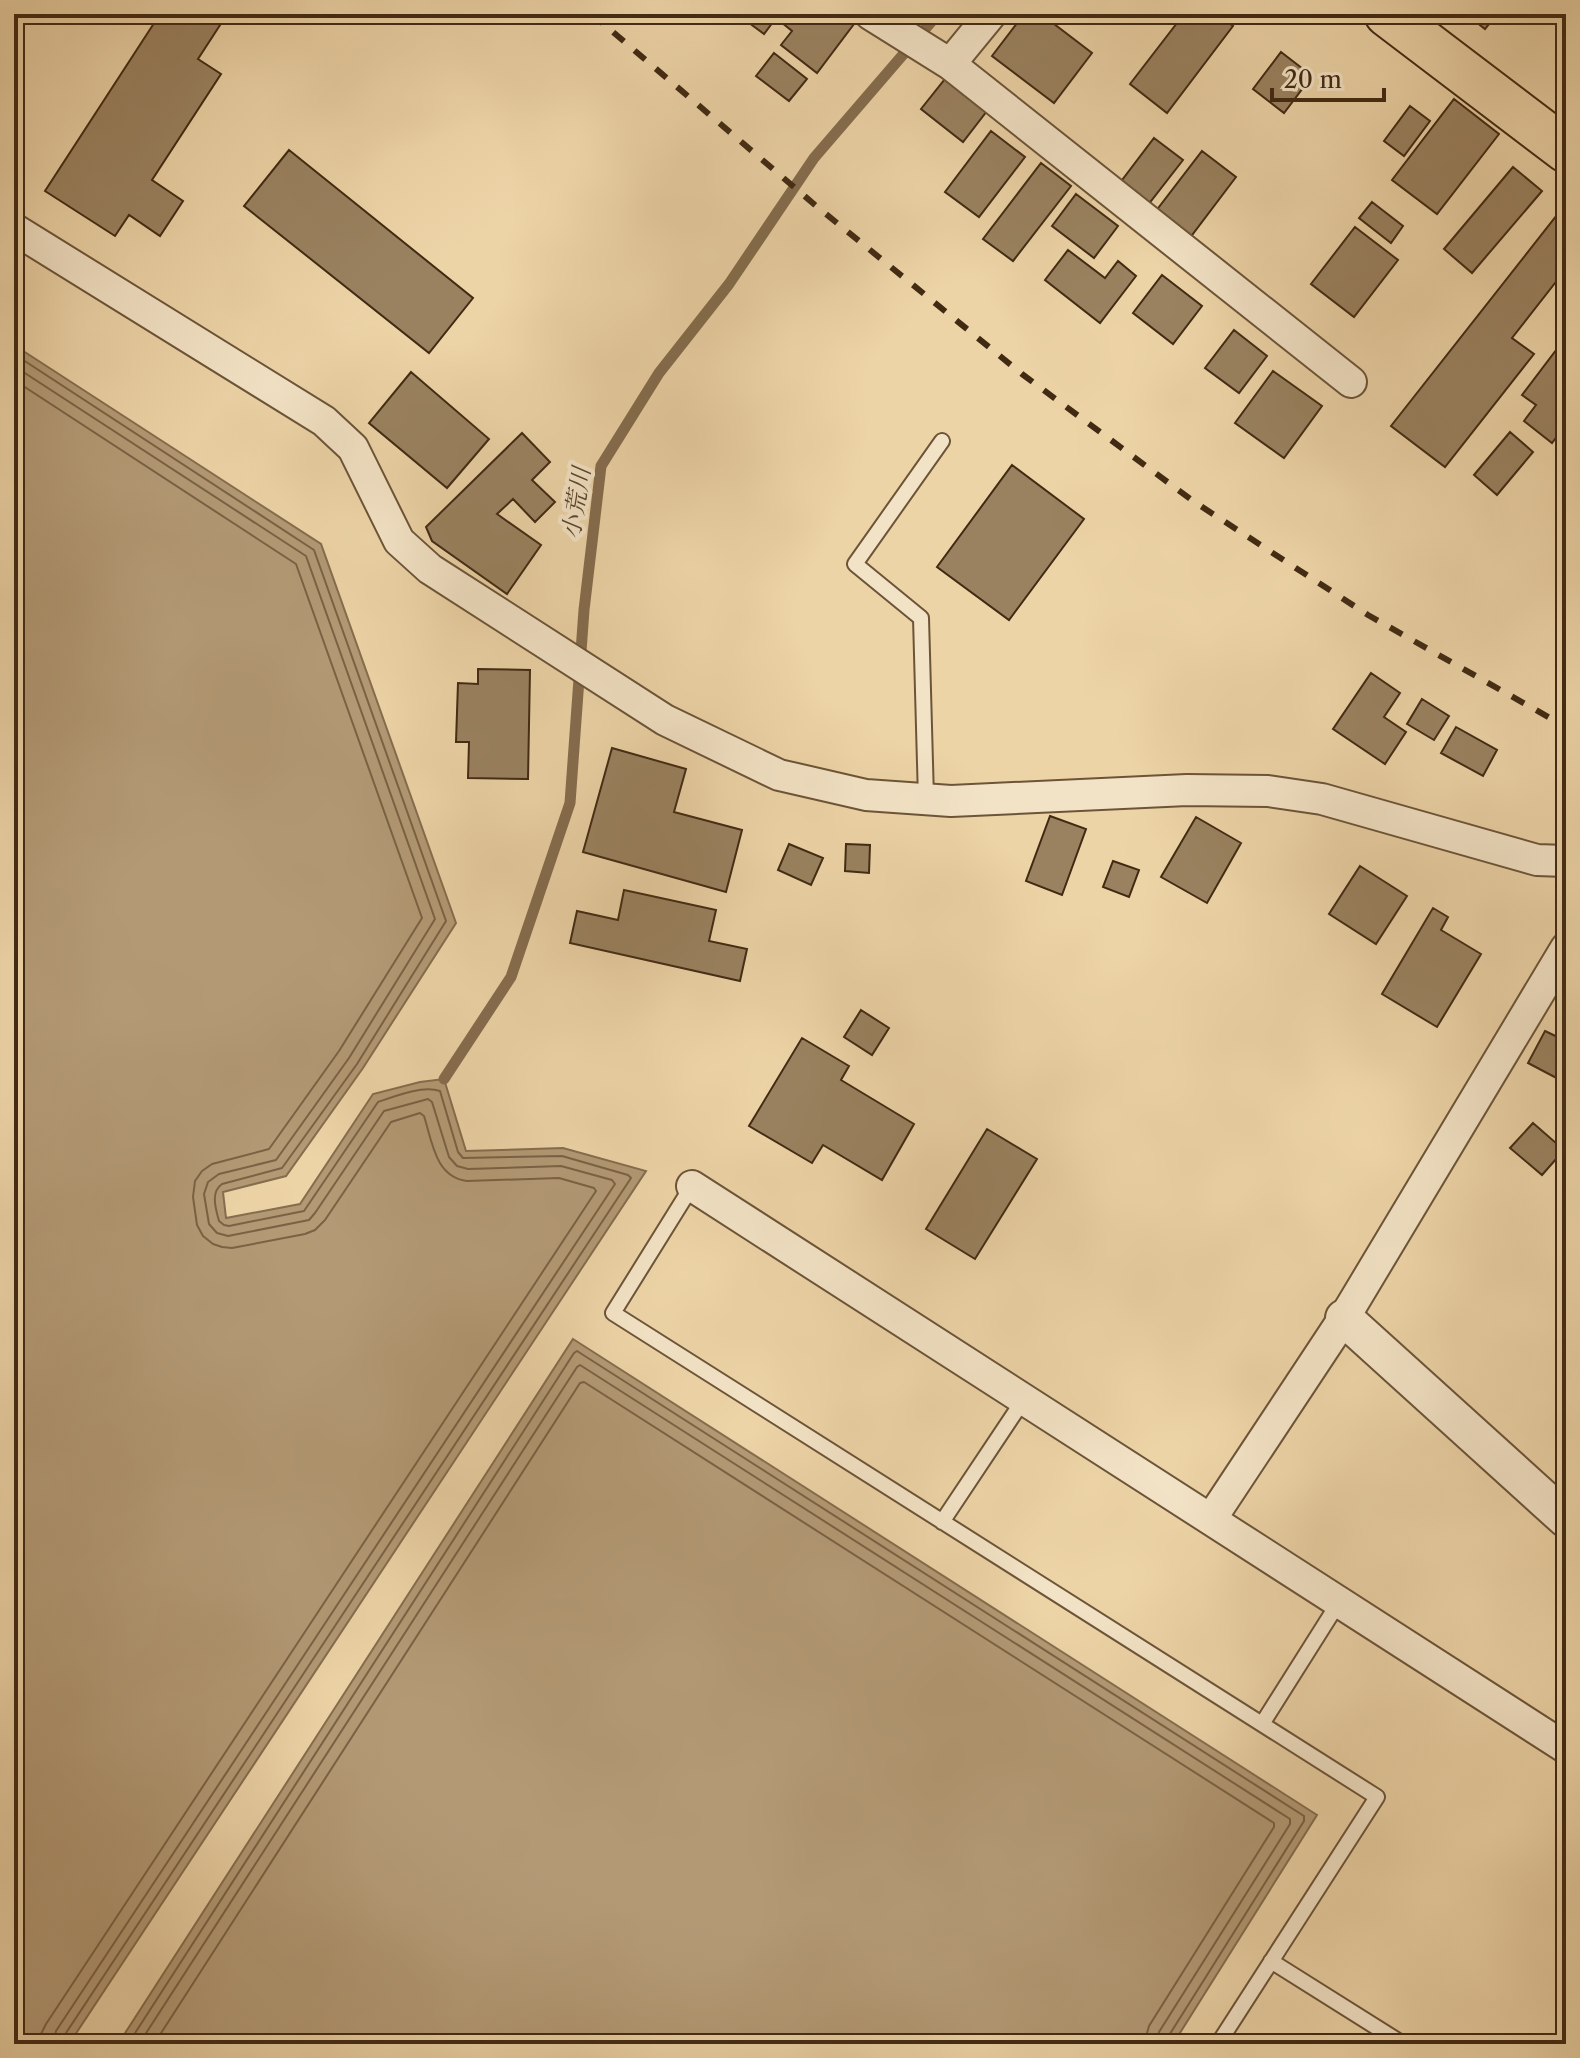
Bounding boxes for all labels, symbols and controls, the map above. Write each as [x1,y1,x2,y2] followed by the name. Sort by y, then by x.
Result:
[1272,52,1384,102] scale bar
[1284,65,1342,94] text: 20 m
[556,462,596,541] water label: 小荒川

